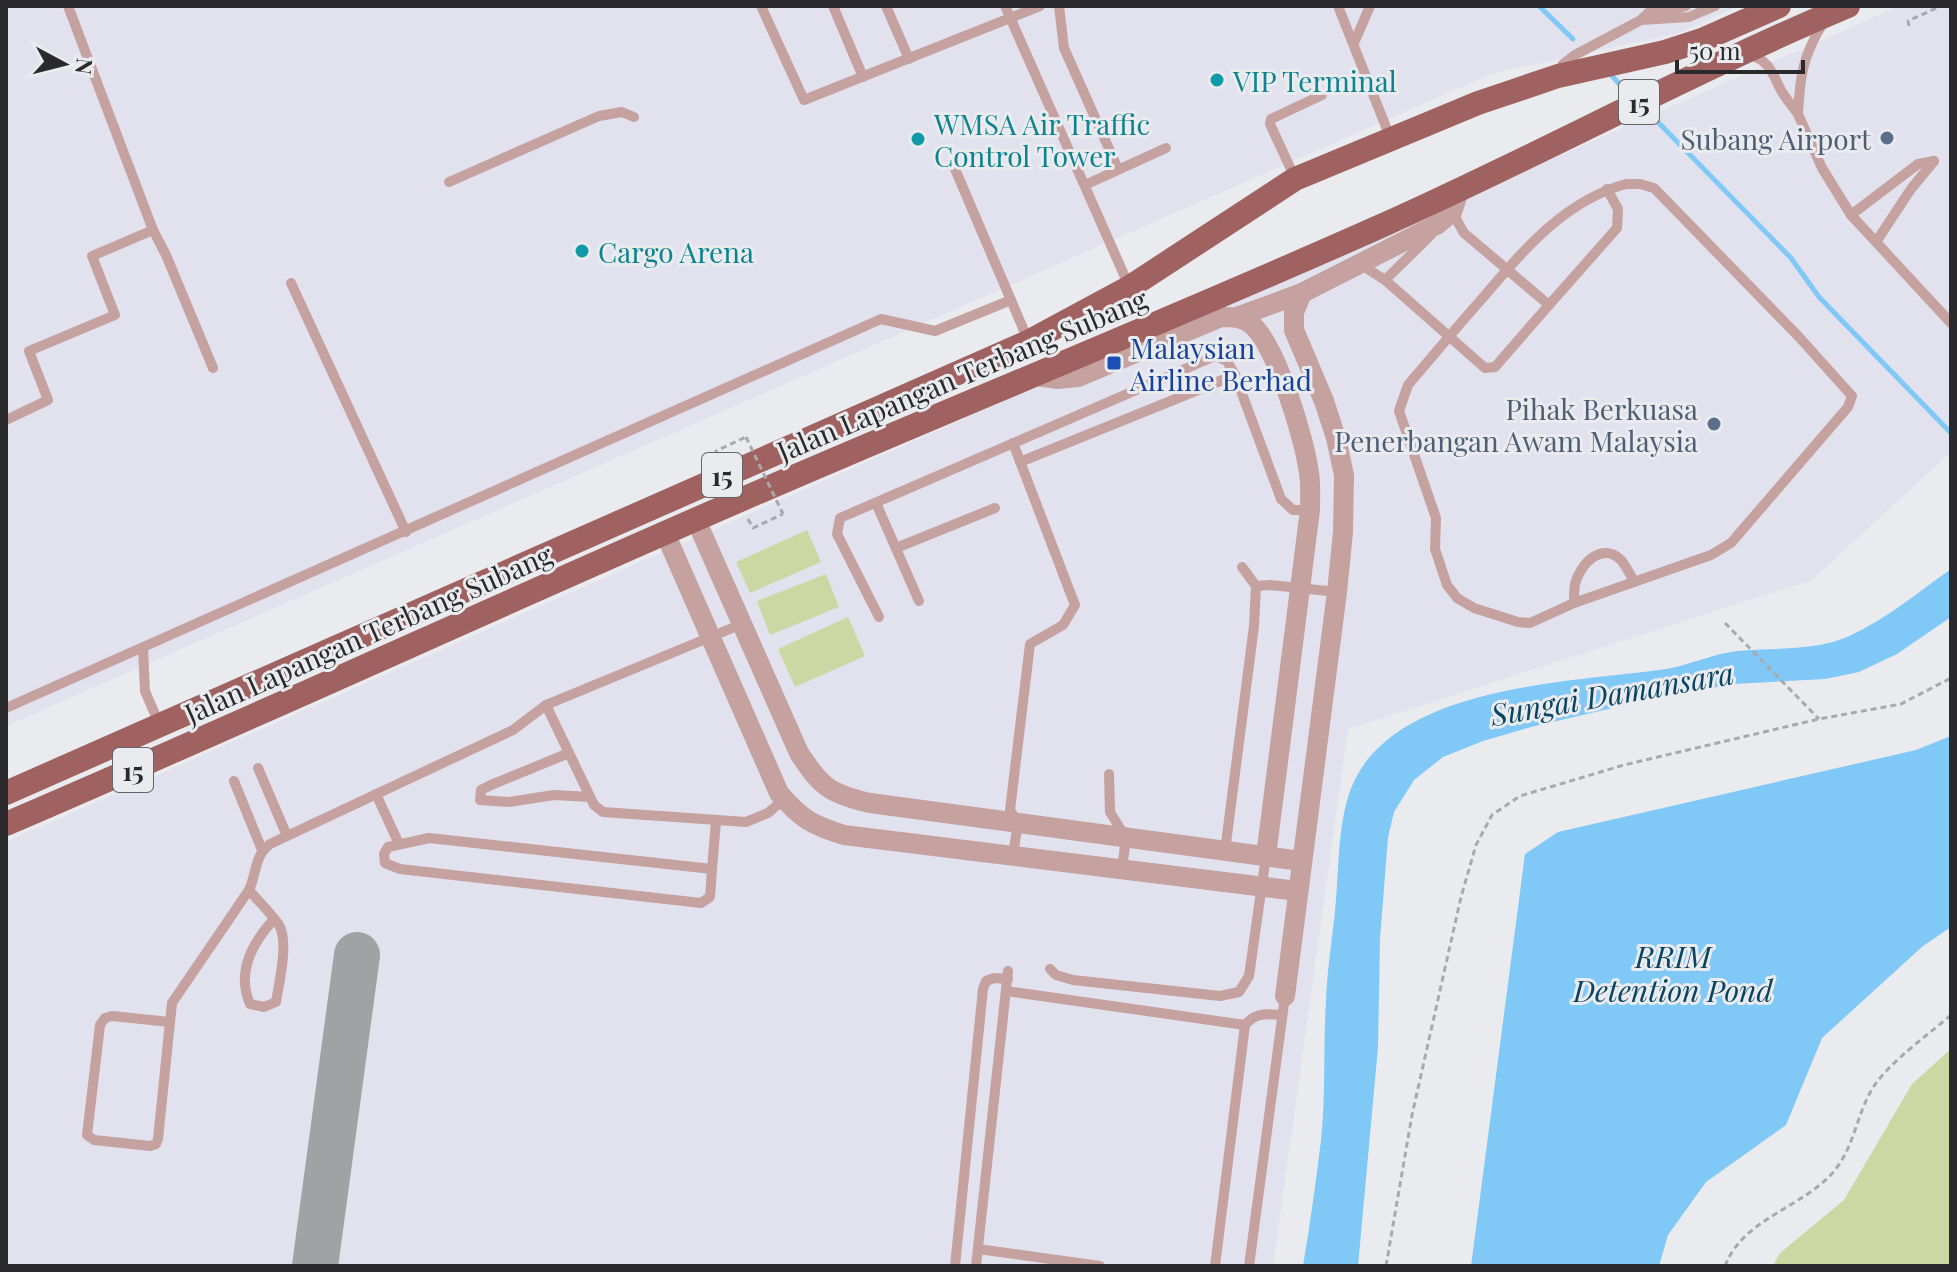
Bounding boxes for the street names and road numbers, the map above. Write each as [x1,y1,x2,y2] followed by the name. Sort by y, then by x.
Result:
[1619,80,1659,124] road number: 15
[770,279,1153,469] street label: Jalan Lapangan Terbang Subang
[702,453,742,497] road number: 15
[177,535,558,731] street label: Jalan Lapangan Terbang Subang
[113,748,153,792] road number: 15

